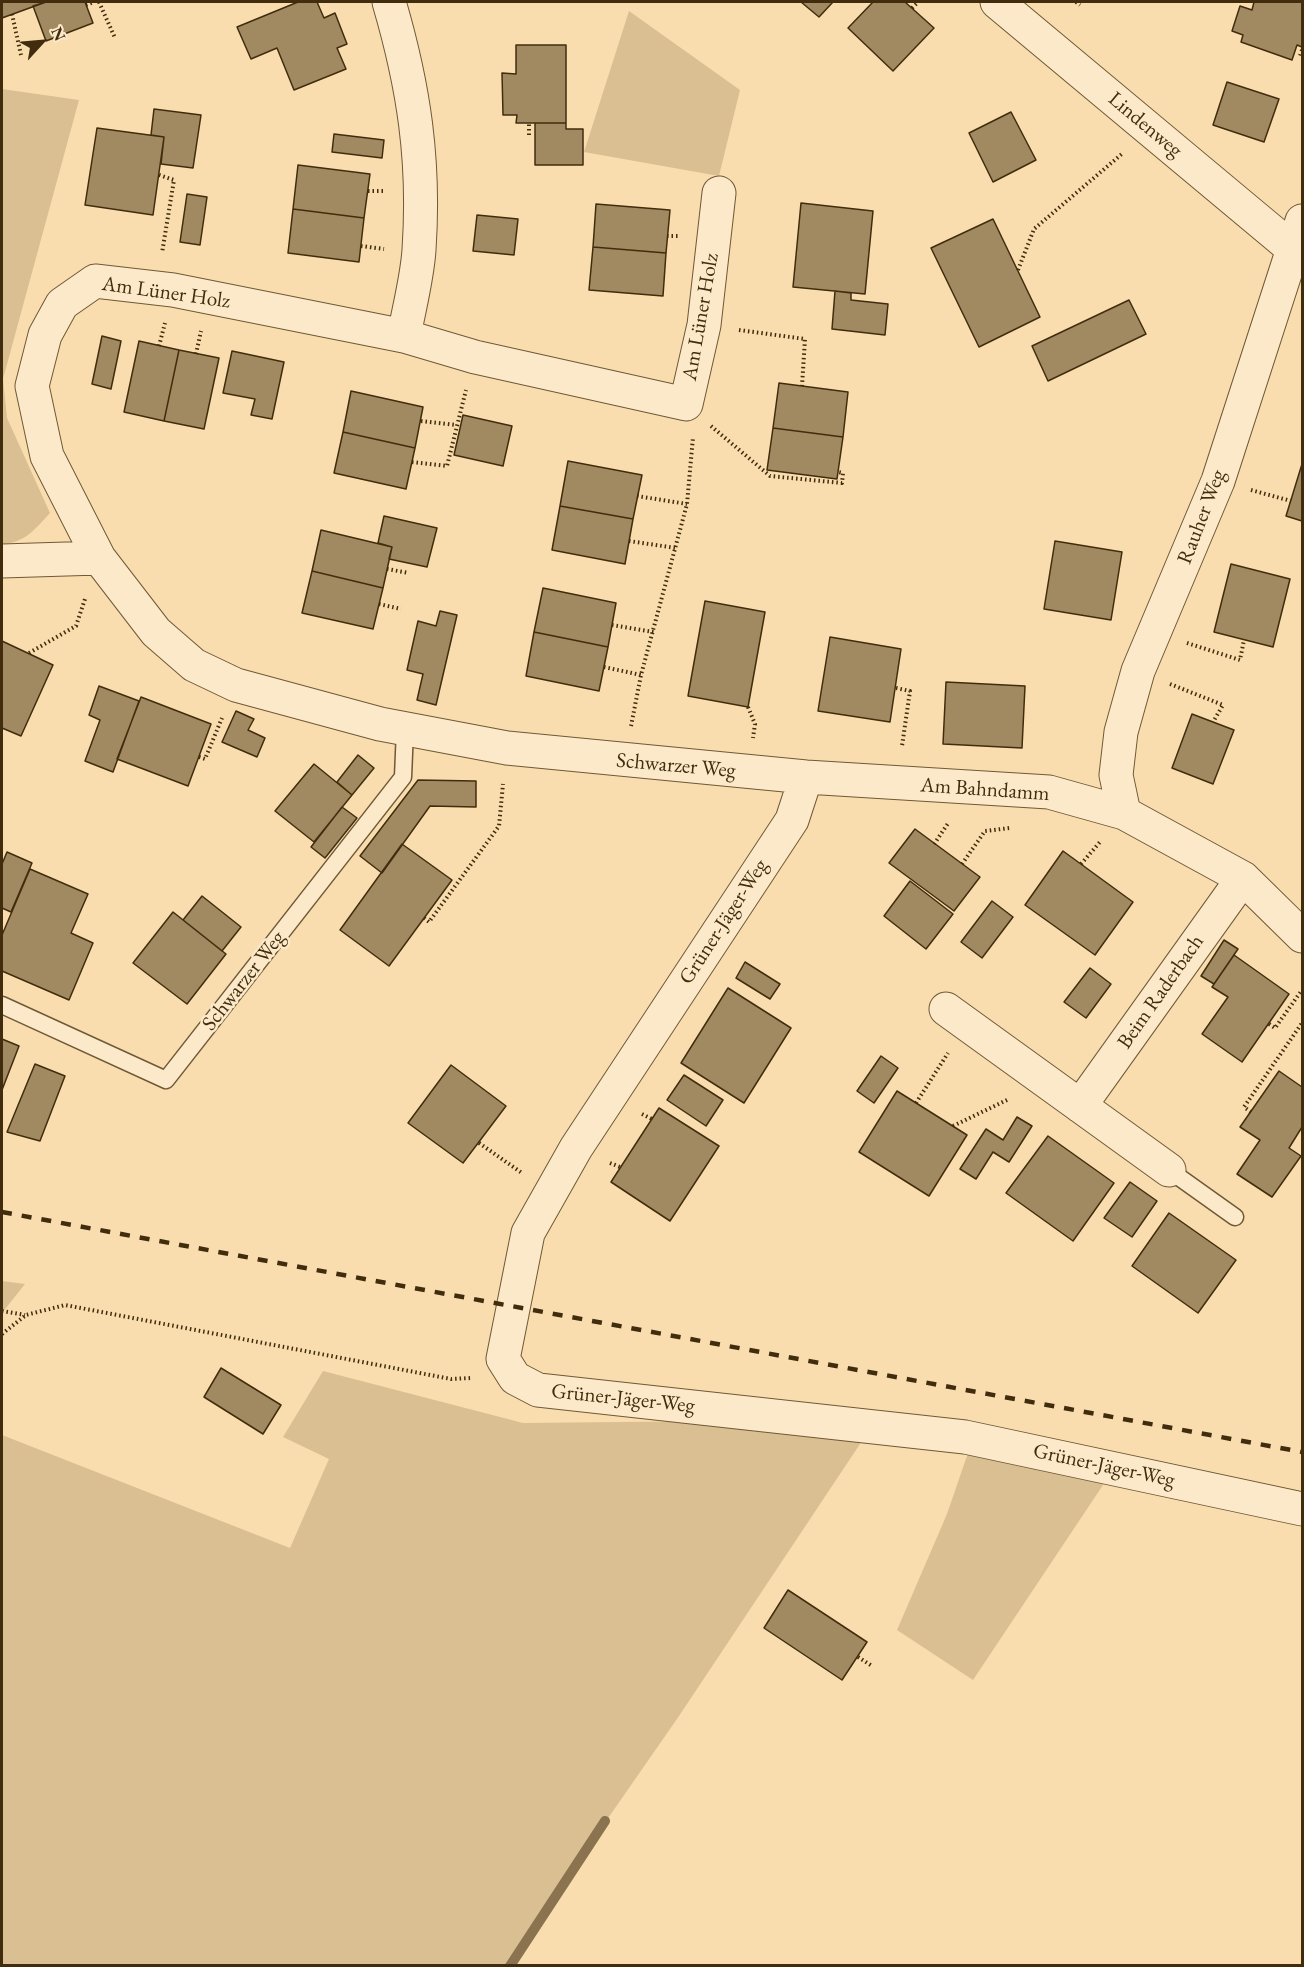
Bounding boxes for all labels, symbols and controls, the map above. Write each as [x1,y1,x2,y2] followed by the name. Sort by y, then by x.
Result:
[12,12,72,72] north arrow
[46,23,71,44] text: N
[1103,87,1187,163] street label: Lindenweg
[677,251,725,383] street label: Am Lüner Holz
[100,272,232,314] street label: Am Lüner Holz
[1172,466,1232,568] street label: Rauher Weg
[615,748,737,784] street label: Schwarzer Weg
[920,773,1050,807] street label: Am Bahndamm
[674,855,774,989] street label: Grüner-Jäger-Weg
[197,926,291,1036] street label: Schwarzer Weg
[1112,930,1210,1054] street label: Beim Raderbach
[550,1379,696,1419] street label: Grüner-Jäger-Weg
[1031,1439,1177,1493] street label: Grüner-Jäger-Weg

